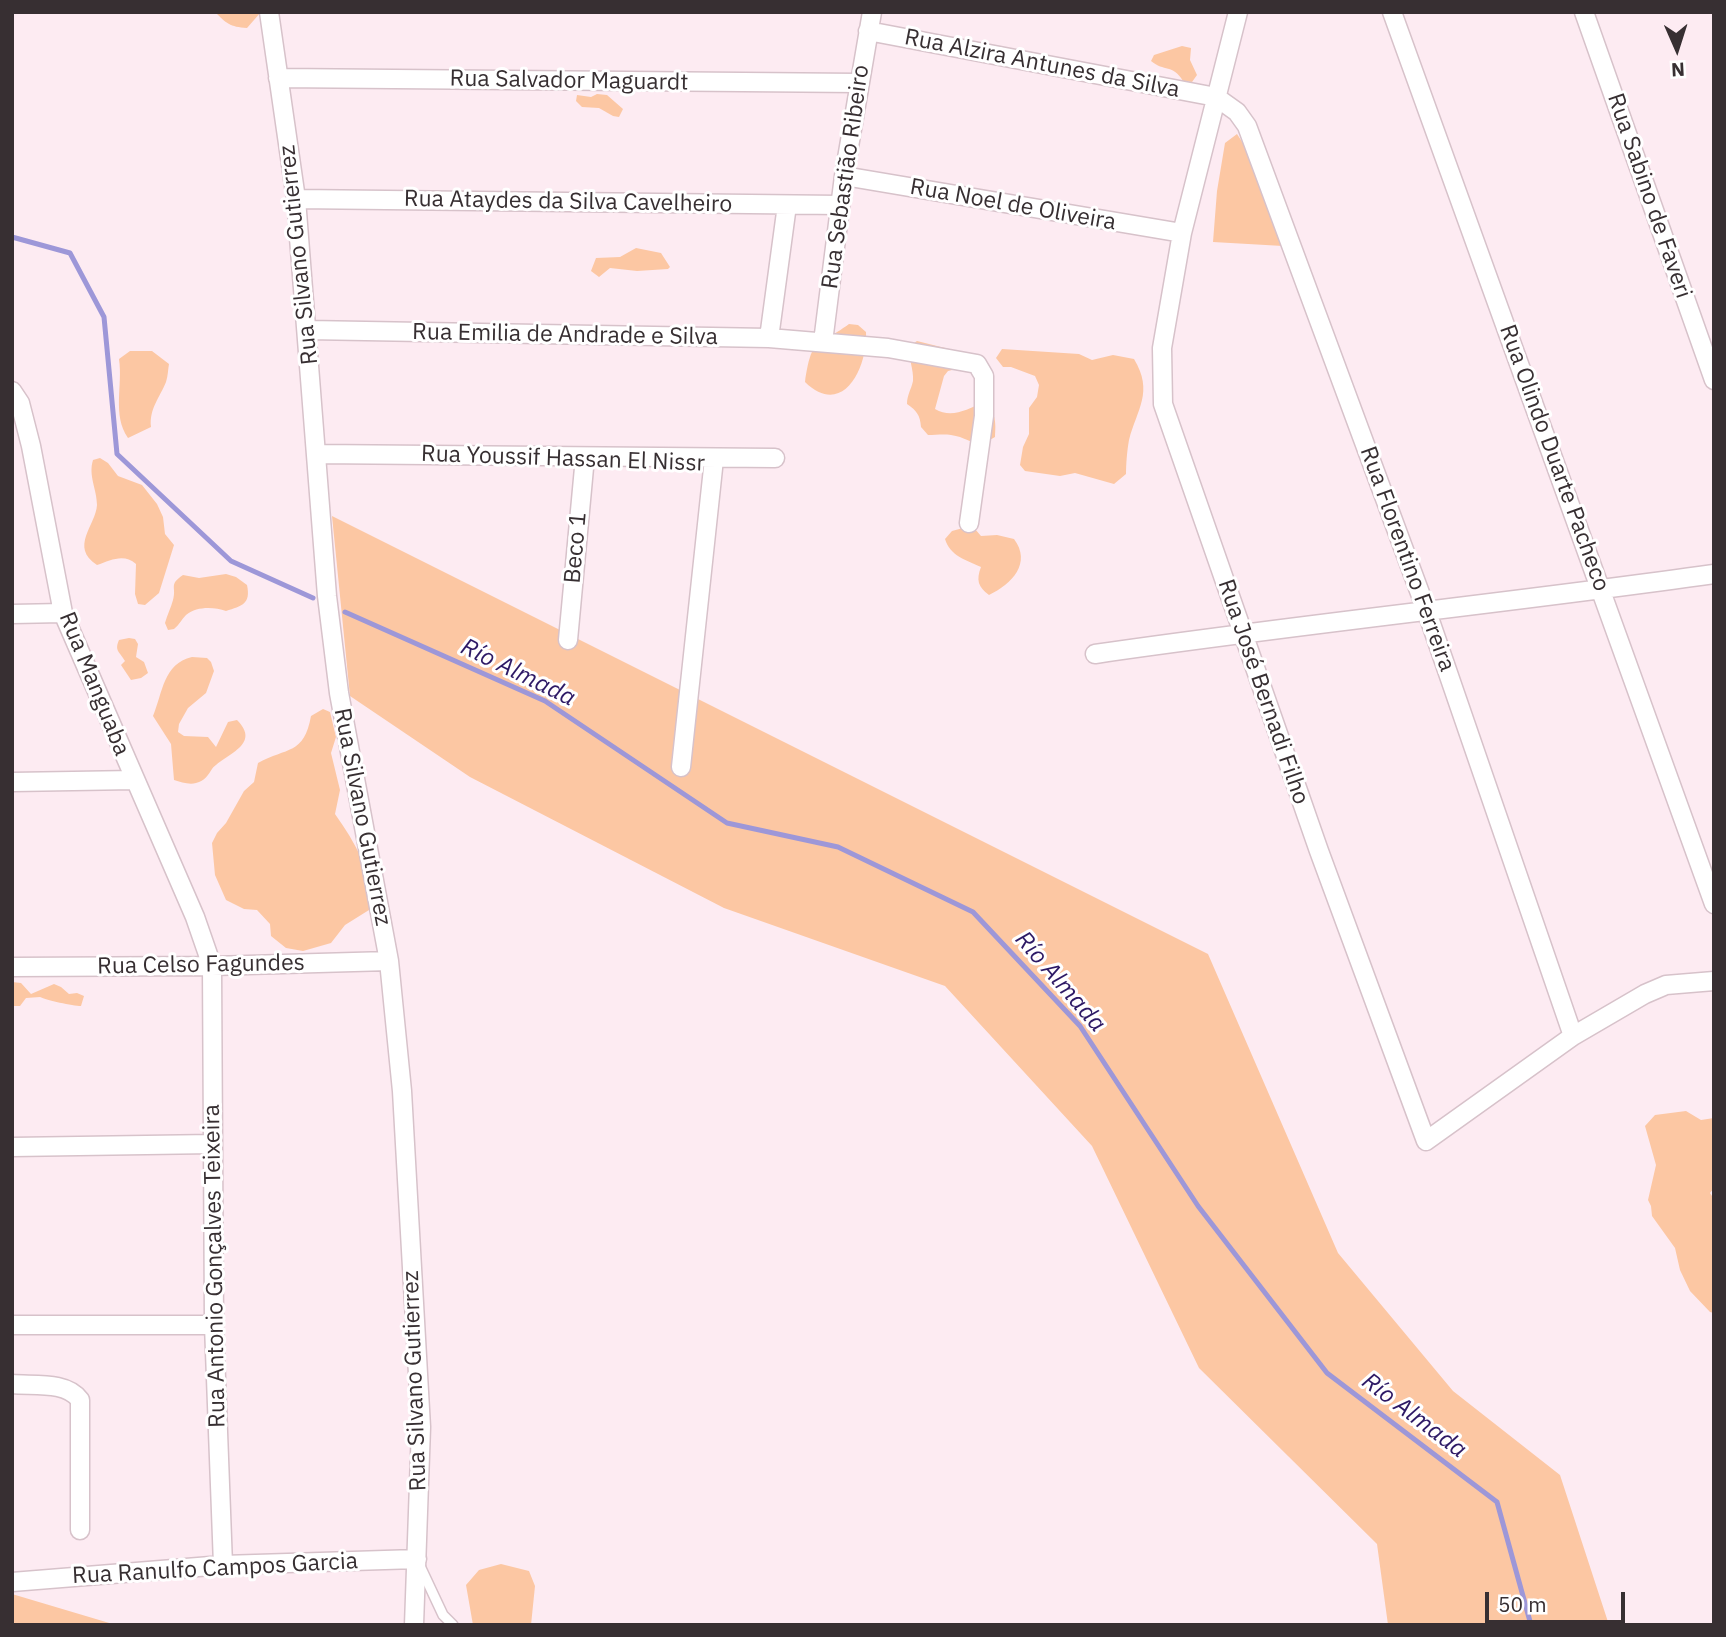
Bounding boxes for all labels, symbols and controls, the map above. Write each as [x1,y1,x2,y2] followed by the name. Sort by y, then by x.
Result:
[1642,14,1712,84] north arrow
[902,24,1182,104] street label: Rua Alzira Antunes da Silva
[1671,58,1686,82] text: N
[817,63,875,291] street label: Rua Sebastião Ribeiro
[449,65,689,97] street label: Rua Salvador Maguardt
[1601,90,1697,302] street label: Rua Sabino de Faveri
[274,144,324,366] street label: Rua Silvano Gutierrez
[908,173,1118,237] street label: Rua Noel de Oliveira
[404,185,732,219] street label: Rua Ataydes da Silva Cavelheiro
[412,319,718,351] street label: Rua Emilia de Andrade e Silva
[1493,321,1615,595] street label: Rua Olindo Duarte Pacheco
[420,440,706,478] street label: Rua Youssif Hassan El Nissr
[1353,443,1461,675] street label: Rua Florentino Ferreira
[559,511,593,585] street label: Beco 1
[1212,576,1314,808] street label: Rua José Bernadi Filho
[53,608,135,760] street label: Rua Manguaba
[456,633,580,713] water label: Río Almada
[327,706,397,928] street label: Rua Silvano Gutierrez
[1009,926,1111,1038] water label: Río Almada
[97,949,305,981] street label: Rua Celso Fagundes
[198,1104,232,1428] street label: Rua Antonio Gonçalves Teixeira
[397,1270,433,1492] street label: Rua Silvano Gutierrez
[1356,1367,1472,1465] water label: Río Almada
[71,1548,359,1590] street label: Rua Ranulfo Campos Garcia
[1488,1578,1628,1622] scale bar
[1498,1590,1547,1618] text: 50 m

